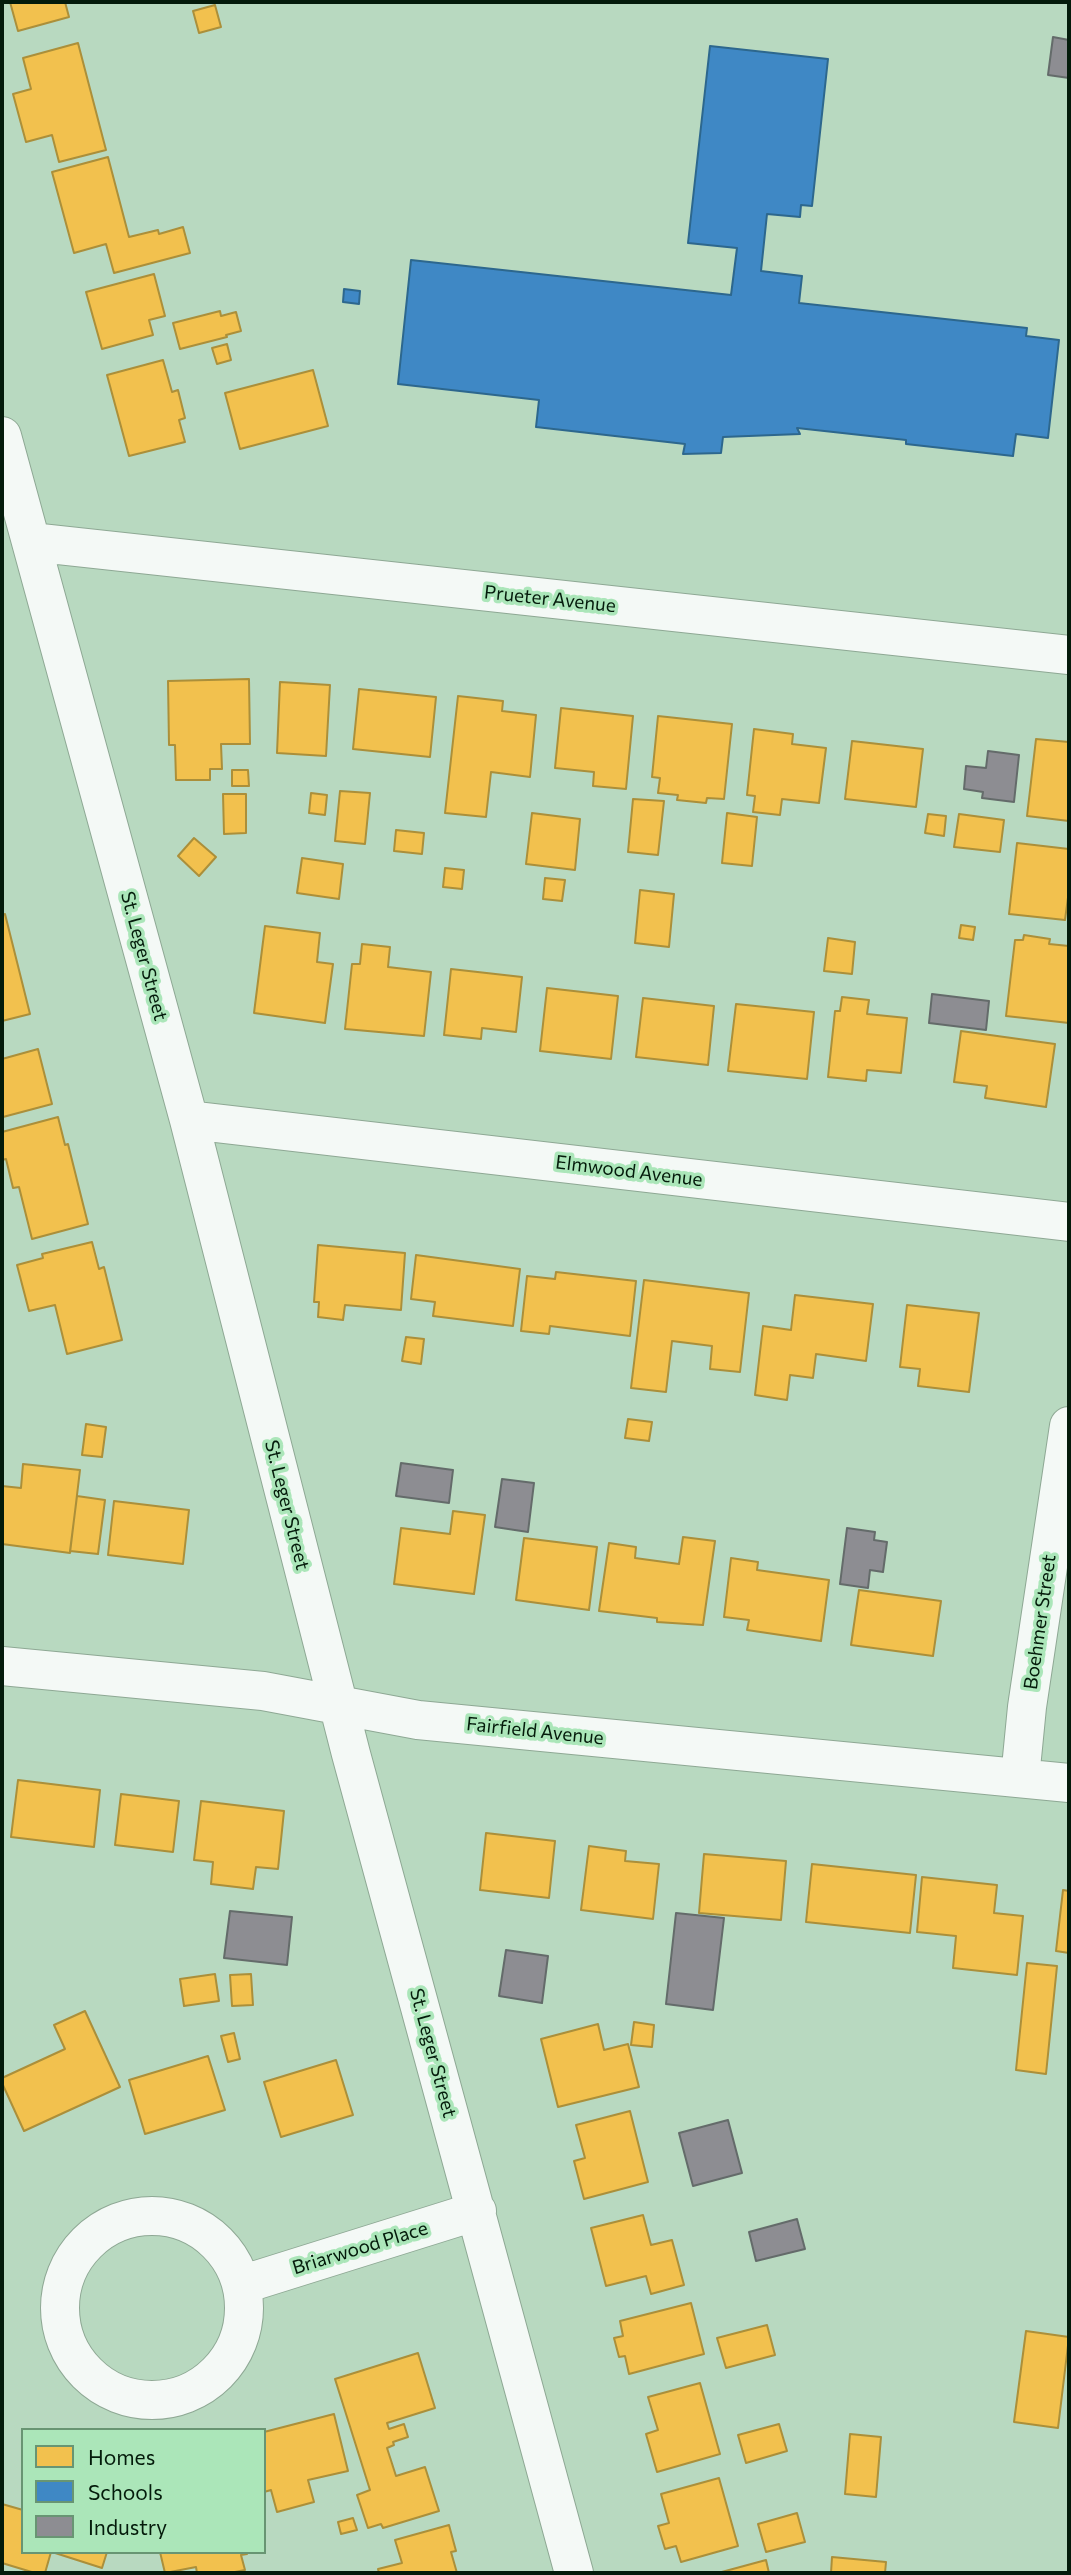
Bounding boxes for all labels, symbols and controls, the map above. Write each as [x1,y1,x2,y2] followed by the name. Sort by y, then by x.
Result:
[483,581,617,617] street label: Prueter Avenue
[116,889,172,1023] street label: St. Leger Street
[554,1151,704,1191] street label: Elmwood Avenue
[260,1438,314,1572] street label: St. Leger Street
[1019,1553,1061,1691] street label: Boehmer Street
[465,1712,605,1750] street label: Fairfield Avenue
[405,1986,461,2120] street label: St. Leger Street
[289,2217,431,2279] street label: Briarwood Place
[21,2428,266,2554] legend
[88,2444,155,2469] text: Homes
[88,2479,163,2504] text: Schools
[88,2514,167,2539] text: Industry

